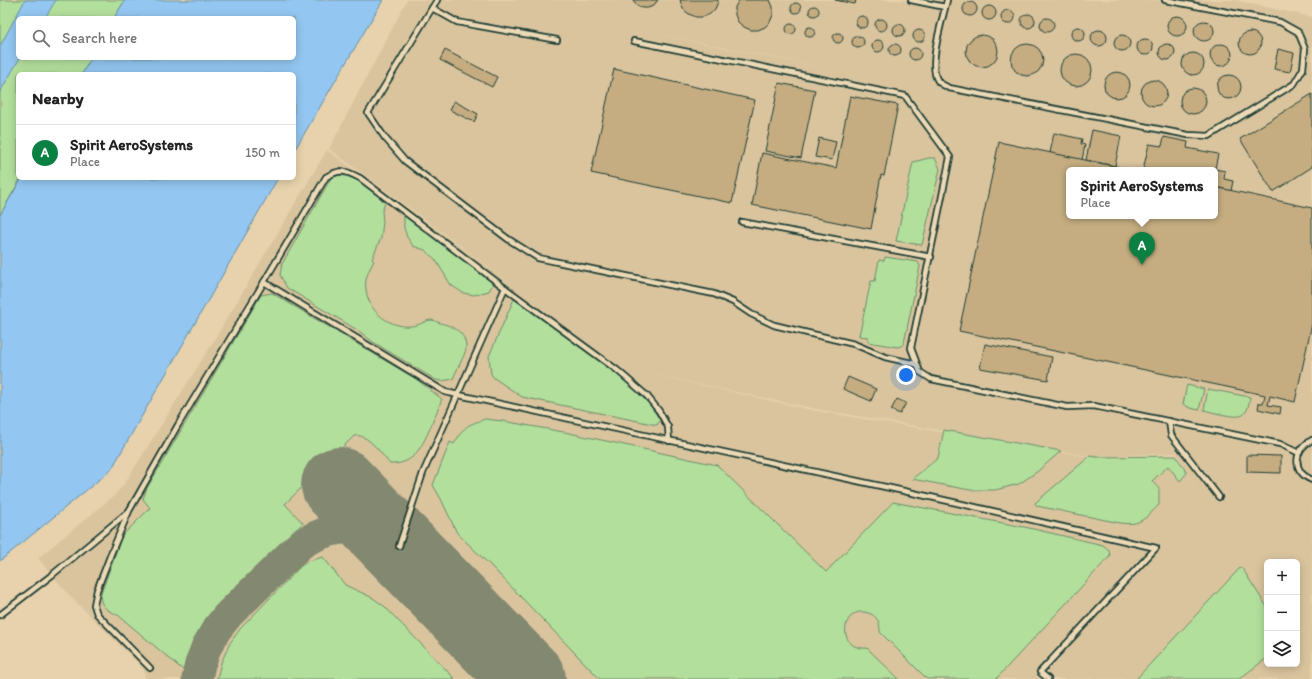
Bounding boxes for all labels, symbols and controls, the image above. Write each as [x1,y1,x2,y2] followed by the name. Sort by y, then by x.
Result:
[16,16,296,60] search box
[30,27,52,49] icon: search
[62,29,137,47] text: Search here
[32,88,84,108] text: Nearby
[70,136,193,154] text: Spirit AeroSystems
[41,145,49,160] text: A
[245,145,280,160] text: 150 m
[70,154,100,169] text: Place
[1066,167,1218,219] popup
[1081,177,1204,195] text: Spirit AeroSystems
[1081,195,1110,210] text: Place
[1129,232,1155,265] pin: A
[896,365,916,385] your location
[1264,559,1300,667] map controls
[1264,559,1300,595] button: +
[1264,595,1300,631] button: −
[1264,631,1300,667] button: layers

